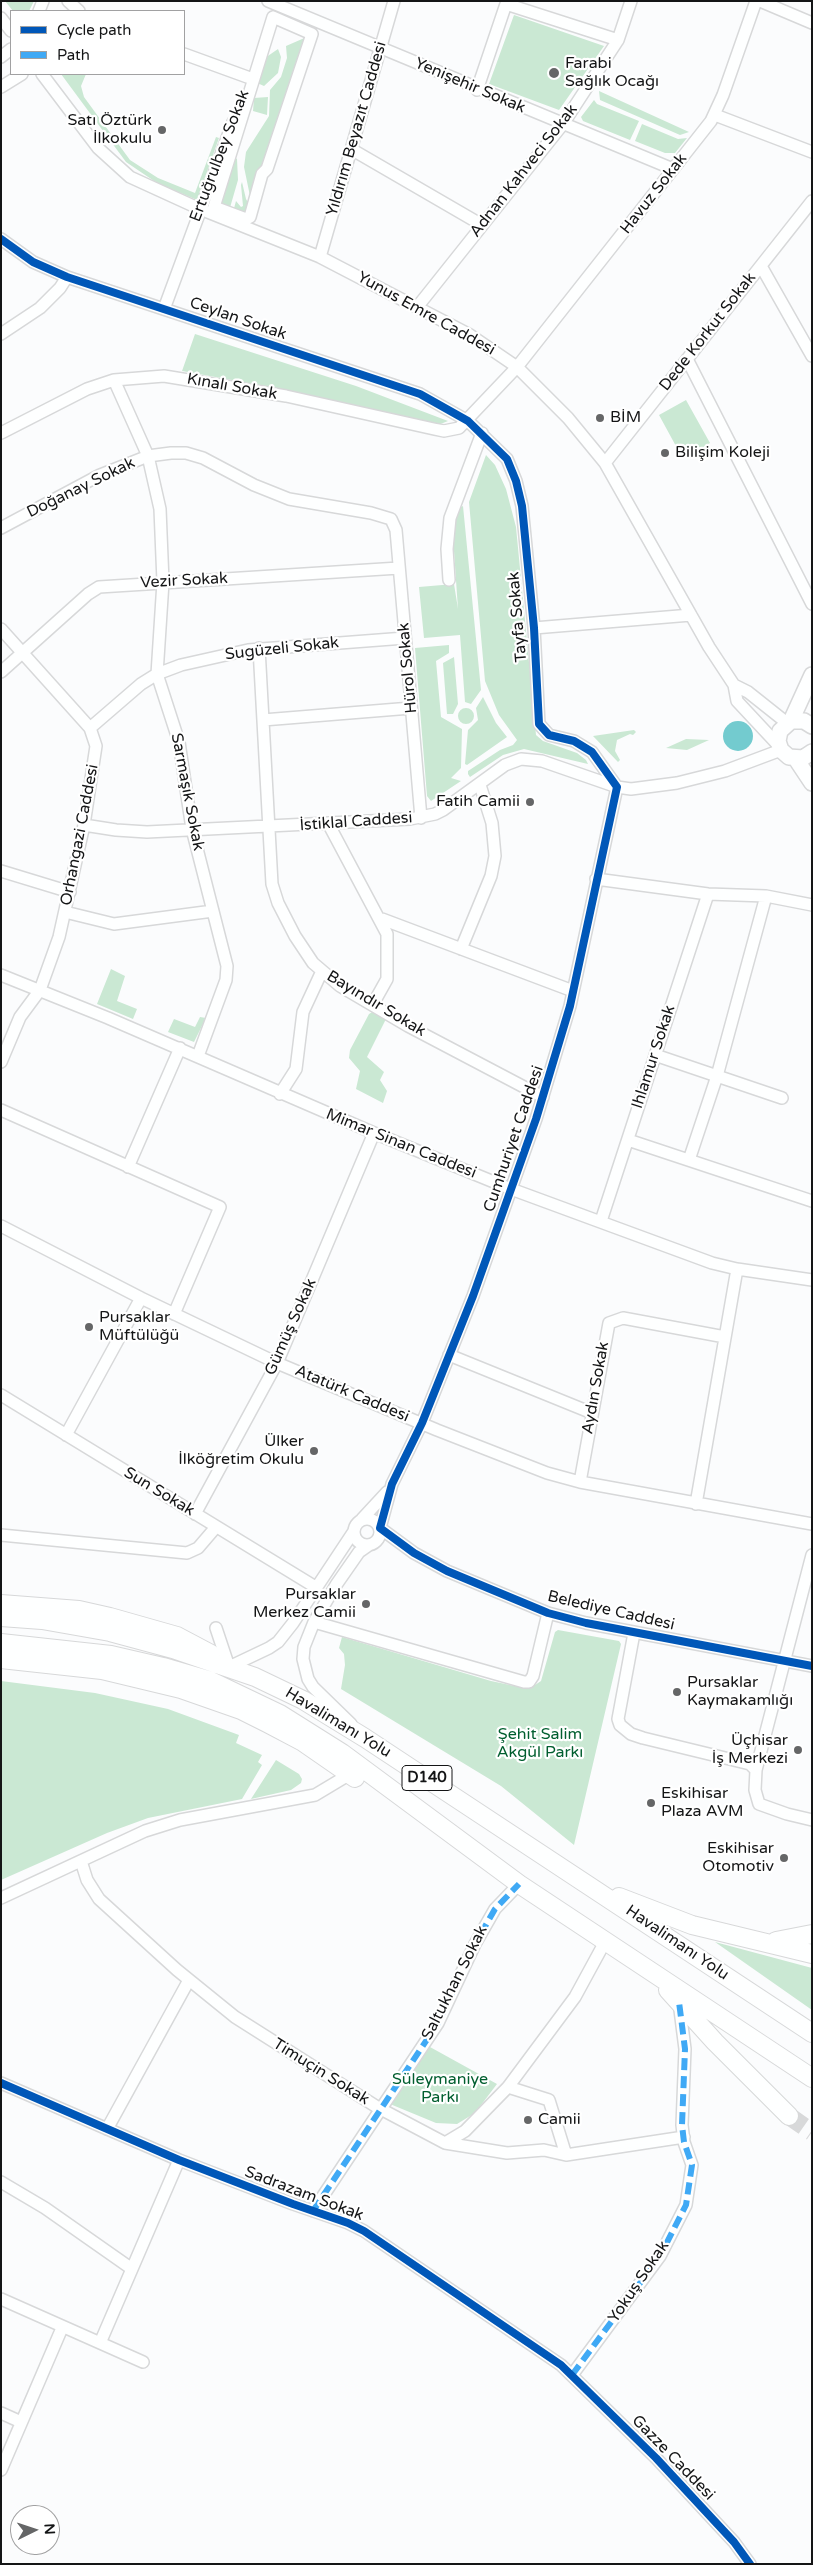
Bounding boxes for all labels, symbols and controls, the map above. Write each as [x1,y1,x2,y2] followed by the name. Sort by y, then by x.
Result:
[10,10,185,75] legend
[57,21,131,39] text: Cycle path
[323,39,391,219] street label: Yıldırım Beyazıt Caddesi
[57,46,90,64] text: Path
[412,54,528,118] street label: Yenişehir Sokak
[565,54,659,92] place label: Farabi Sağlık Ocağı
[547,66,561,80] marker: Farabi Sağlık Ocağı
[186,87,254,225] street label: Ertuğrulbey Sokak
[466,101,582,241] street label: Adnan Kahveci Sokak
[67,111,152,149] place label: Satı Öztürk İlkokulu
[156,124,168,136] marker: Satı Öztürk İlkokulu
[617,150,691,238] street label: Havuz Sokak
[354,268,498,360] street label: Yunus Emre Caddesi
[656,269,760,395] street label: Dede Korkut Sokak
[187,293,289,345] street label: Ceylan Sokak
[185,370,279,404] street label: Kınalı Sokak
[610,408,641,428] place label: BİM
[594,412,606,424] marker: BİM
[675,443,770,463] place label: Bilişim Koleji
[659,447,671,459] marker: Bilişim Koleji
[24,454,138,522] street label: Doğanay Sokak
[140,569,228,593] street label: Vezir Sokak
[504,571,532,663] street label: Tayfa Sokak
[394,622,422,714] street label: Hürol Sokak
[224,633,340,665] street label: Sugüzeli Sokak
[166,732,208,852] street label: Sarmaşık Sokak
[57,763,103,907] street label: Orhangazi Caddesi
[436,792,520,812] place label: Fatih Camii
[524,796,536,808] marker: Fatih Camii
[299,808,413,836] street label: İstiklal Caddesi
[323,967,429,1041] street label: Bayındır Sokak
[628,1003,680,1111] street label: Ihlamur Sokak
[480,1063,548,1215] street label: Cumhuriyet Caddesi
[323,1105,479,1183] street label: Mimar Sinan Caddesi
[261,1276,321,1378] street label: Gümüş Sokak
[99,1308,179,1346] place label: Pursaklar Müftülüğü
[83,1321,95,1333] marker: Pursaklar Müftülüğü
[578,1340,614,1436] street label: Aydın Sokak
[292,1361,412,1427] street label: Atatürk Caddesi
[178,1432,304,1470] place label: Ülker İlköğretim Okulu
[308,1445,320,1457] marker: Ülker İlköğretim Okulu
[120,1463,198,1521] street label: Sun Sokak
[253,1585,356,1623] place label: Pursaklar Merkez Camii
[546,1587,676,1635] street label: Belediye Caddesi
[360,1598,372,1610] marker: Pursaklar Merkez Camii
[687,1673,793,1711] place label: Pursaklar Kaymakamlığı
[281,1684,395,1762] street label: Havalimanı Yolu
[671,1686,683,1698] marker: Pursaklar Kaymakamlığı
[497,1725,583,1763] park label: Şehit Salim Akgül Parkı
[712,1731,788,1769] place label: Üçhisar İş Merkezi
[792,1744,804,1756] marker: Üçhisar İş Merkezi
[402,1766,452,1790] road number: D140
[661,1784,744,1822] place label: Eskihisar Plaza AVM
[645,1797,657,1809] marker: Eskihisar Plaza AVM
[702,1839,774,1877] place label: Eskihisar Otomotiv
[778,1852,790,1864] marker: Eskihisar Otomotiv
[622,1901,732,1985] street label: Havalimanı Yolu
[418,1923,492,2043] street label: Saltukhan Sokak
[269,2035,373,2109] street label: Timuçin Sokak
[392,2070,488,2108] park label: Süleymaniye Parkı
[538,2110,581,2130] place label: Camii
[522,2114,534,2126] marker: Camii
[242,2163,366,2225] street label: Sadrazam Sokak
[605,2237,673,2327] street label: Yokuş Sokak
[627,2411,719,2505] street label: Gazze Caddesi
[10,2505,60,2555] north arrow
[41,2523,58,2535] text: N

